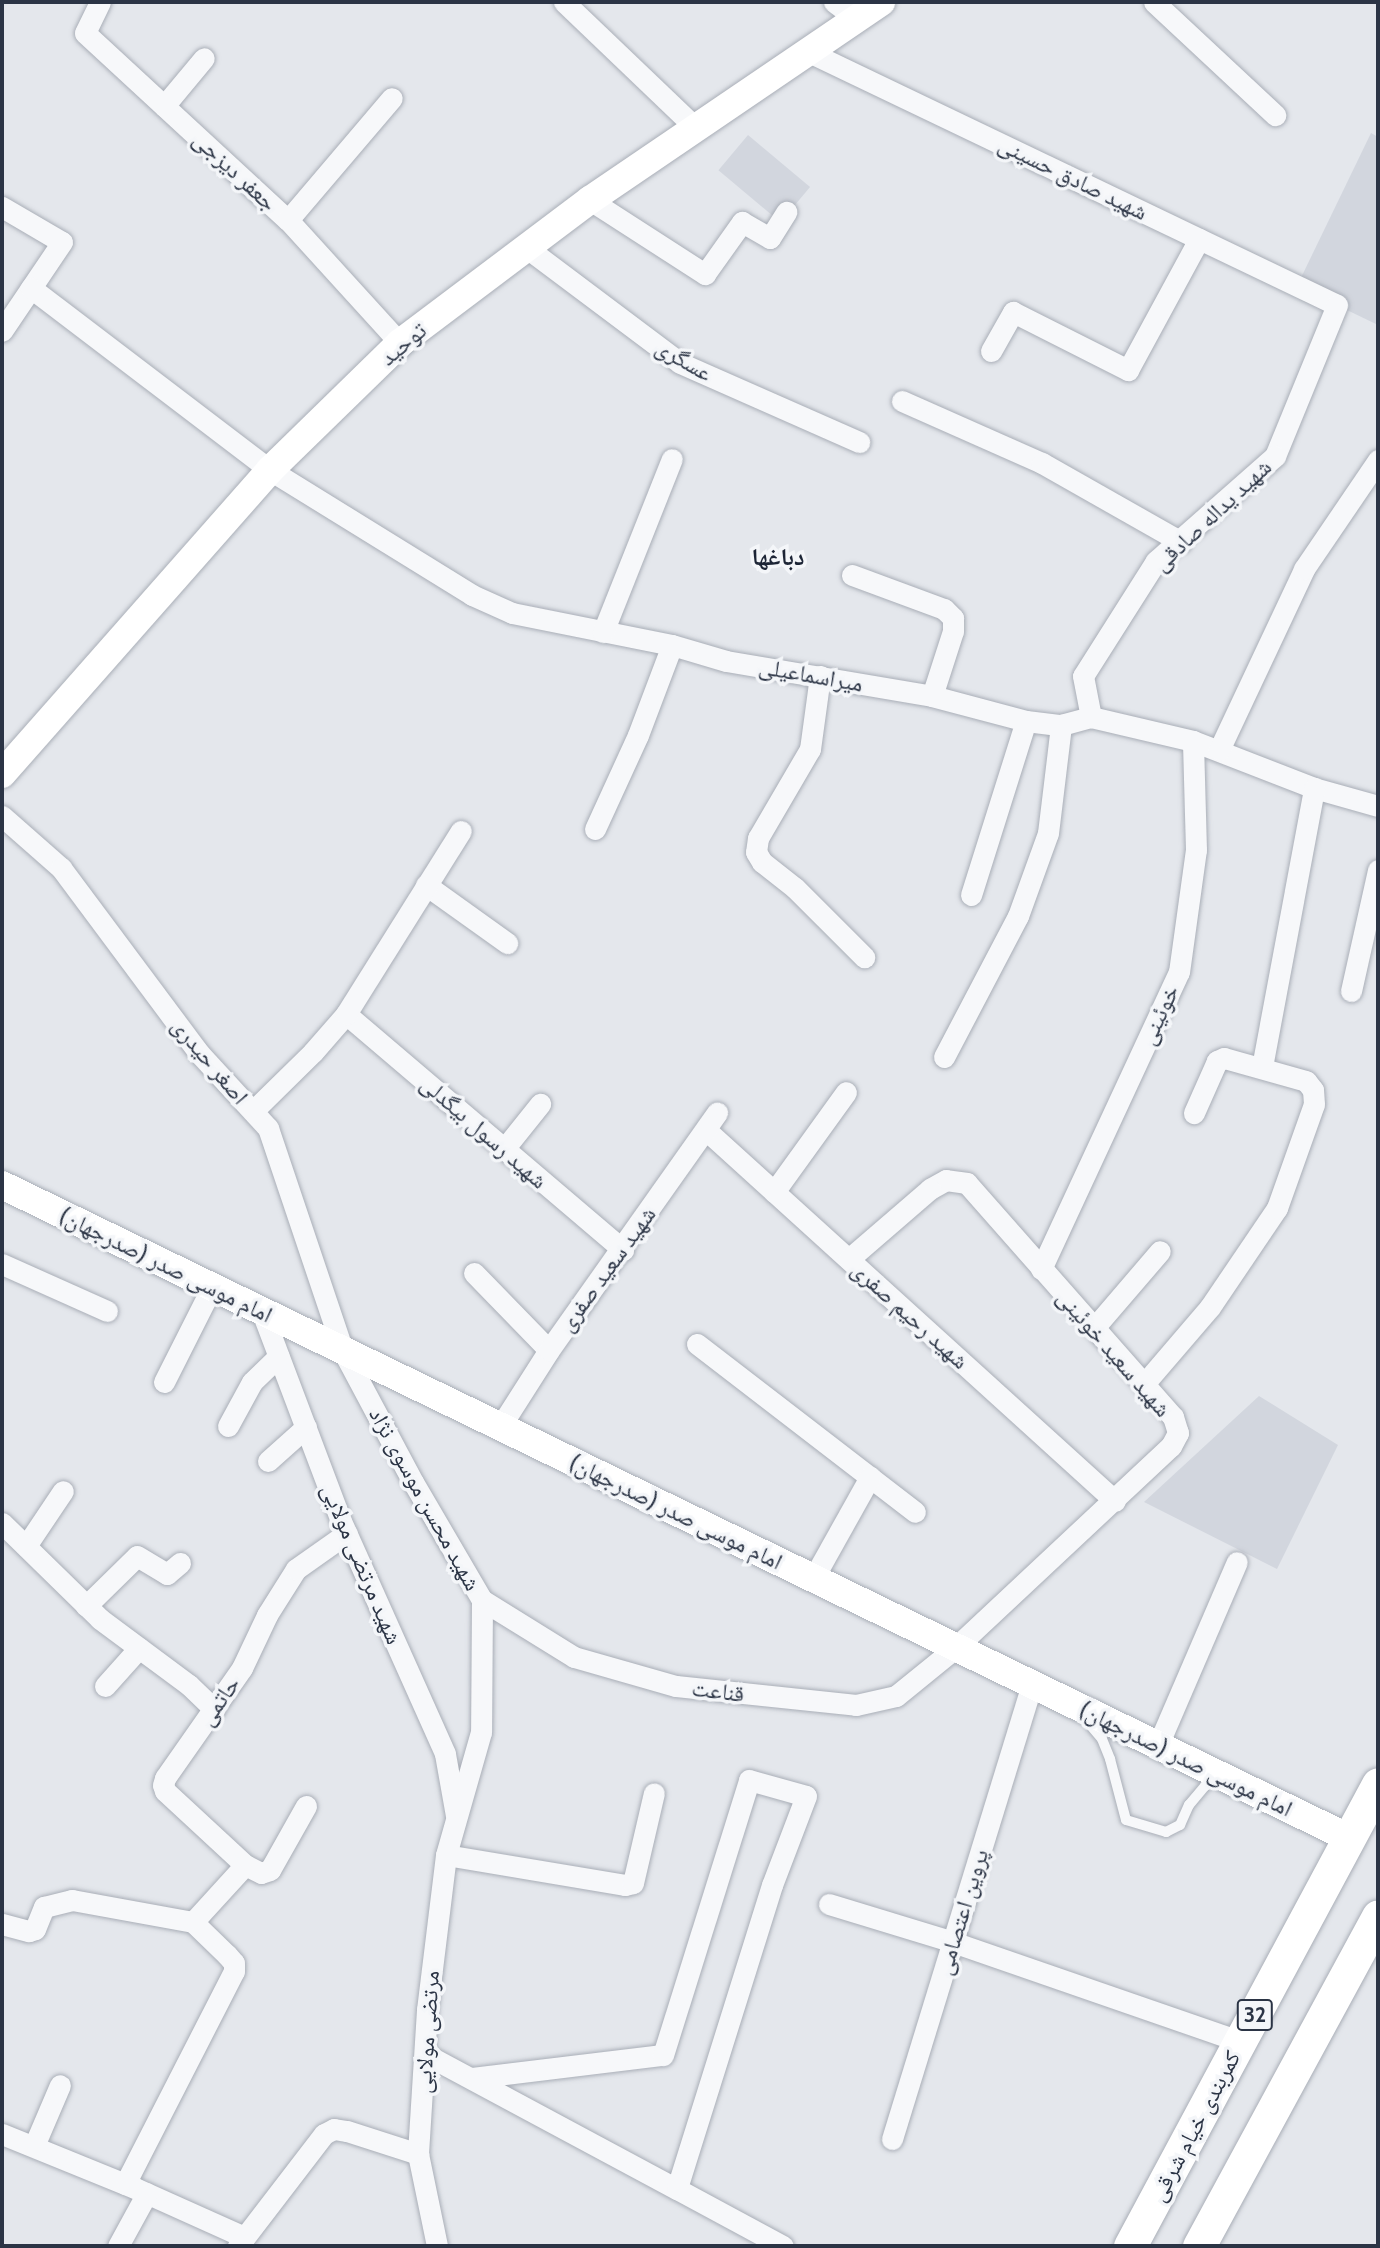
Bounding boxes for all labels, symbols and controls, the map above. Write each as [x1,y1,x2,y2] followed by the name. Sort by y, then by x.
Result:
[187,125,283,217] street label: جعفر دیزجی
[994,130,1152,226] street label: شهید صادق حسینی
[374,317,432,371] street label: توحید
[651,333,717,387] street label: عسگری
[1147,453,1277,577] street label: شهید یداله صادقی
[752,543,804,571] district label: دباغها
[757,652,865,698] street label: میراسماعیلی
[1133,981,1185,1049] street label: خوئینی
[166,1012,254,1110] street label: اصغر حیدری
[415,1070,553,1194] street label: شهید رسول بیگدلی
[55,1201,277,1329] street label: (صدرجهان) امام موسی صدر
[552,1201,662,1337] street label: شهید سعید صفری
[846,1255,974,1375] street label: شهید رحیم صفری
[1051,1284,1177,1422] street label: شهید سعید خوئینی
[363,1403,487,1595] street label: شهید محسن موسوی نژاد
[565,1448,787,1576] street label: (صدرجهان) امام موسی صدر
[316,1480,408,1648] street label: شهید مرتضی مولایی
[192,1671,246,1731] street label: حاتمی
[690,1674,746,1708] street label: قناعت
[1075,1695,1297,1823] street label: (صدرجهان) امام موسی صدر
[930,1846,994,1978] street label: پروین اعتصامی
[409,1969,445,2095] street label: مرتضی مولایی
[1236,1997,1274,2032] road number: 32
[1144,2046,1246,2206] street label: کمربندی خیام شرقی

